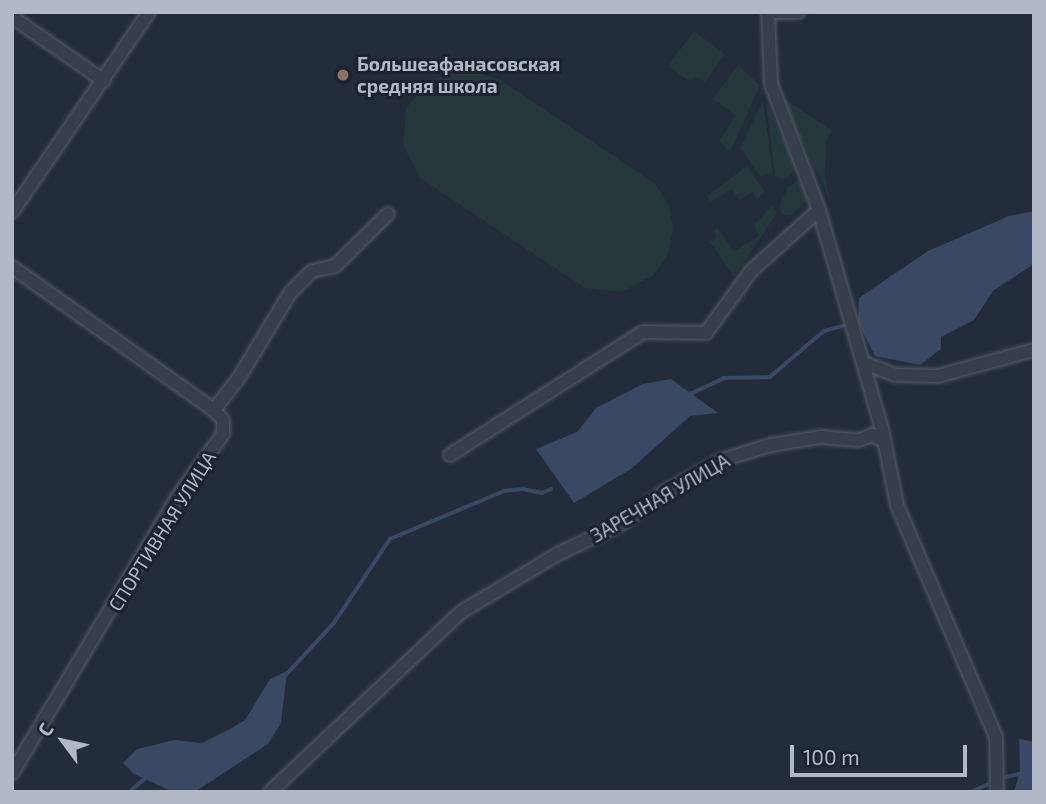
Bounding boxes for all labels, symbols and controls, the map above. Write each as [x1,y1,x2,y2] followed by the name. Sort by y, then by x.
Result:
[357,53,560,97] place label: Большеафанасовская средняя школа
[335,67,351,83] marker: Большеафанасовская средняя школа
[104,447,220,615] street label: СПОРТИВНАЯ УЛИЦА
[586,449,734,547] street label: ЗАРЕЧНАЯ УЛИЦА
[28,706,98,776] north arrow
[32,718,58,740] text: С
[794,730,971,774] scale bar
[803,744,860,769] text: 100 m

